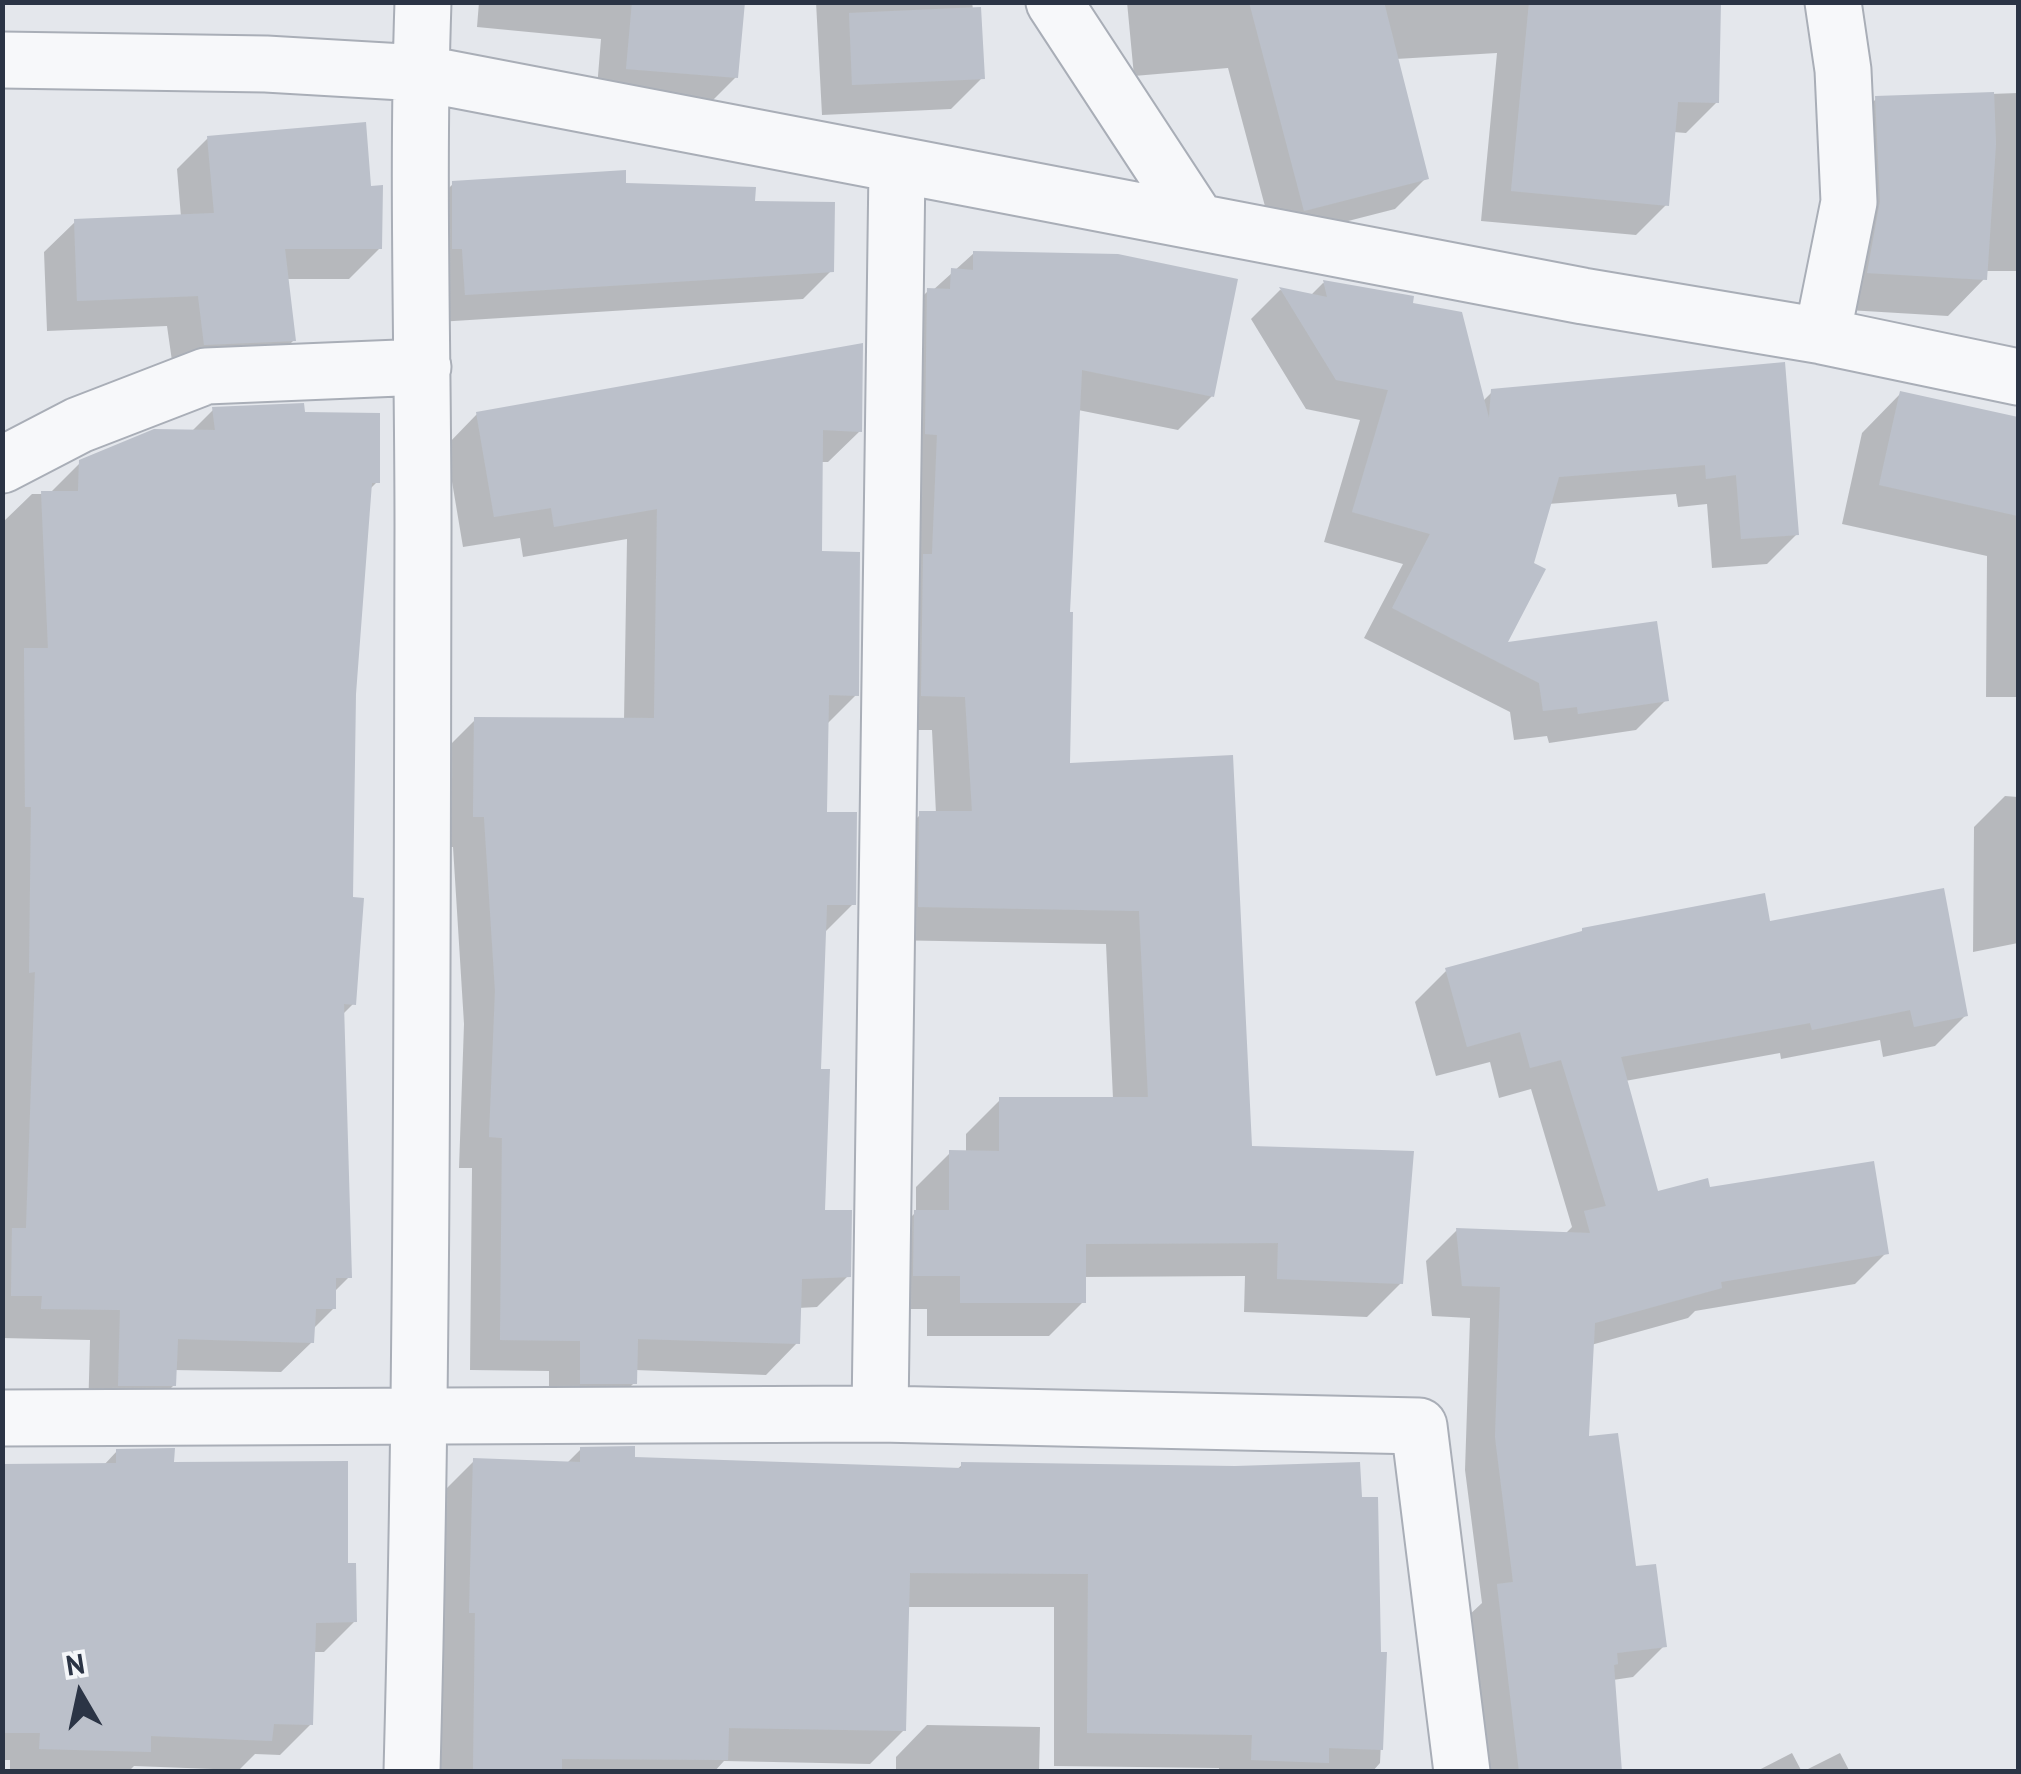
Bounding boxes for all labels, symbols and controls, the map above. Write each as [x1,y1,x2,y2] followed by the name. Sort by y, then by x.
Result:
[30,1644,130,1744] north arrow
[63,1644,87,1684] text: N

